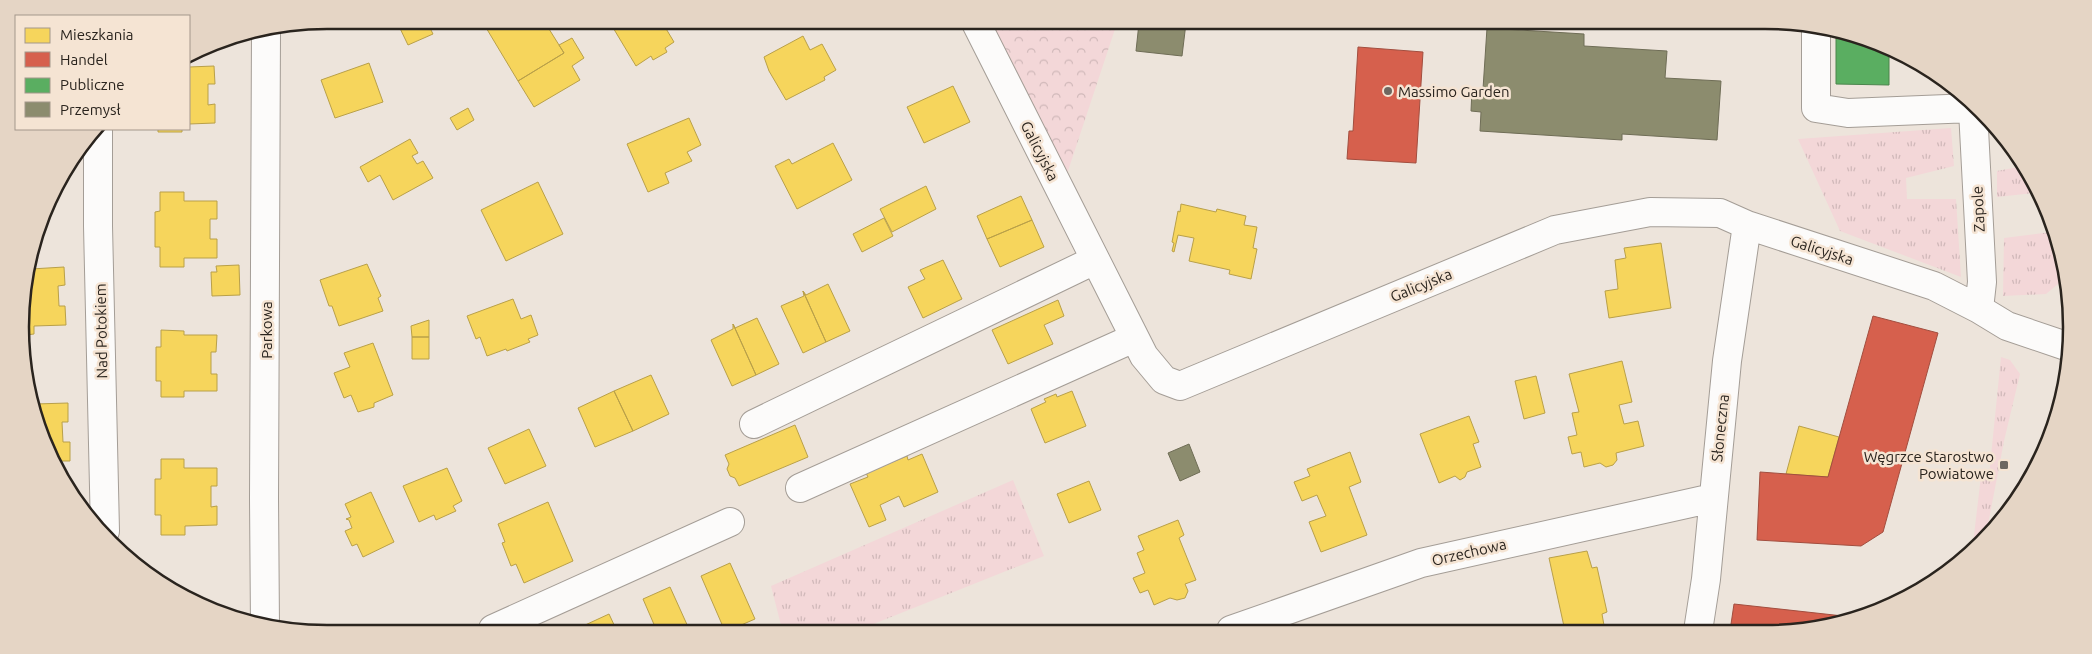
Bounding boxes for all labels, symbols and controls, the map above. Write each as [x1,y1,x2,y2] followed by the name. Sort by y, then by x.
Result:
[15,15,190,130] legend
[60,26,134,43] text: Mieszkania
[60,51,108,68] text: Handel
[60,76,125,93] text: Publiczne
[1398,83,1510,100] place label: Massimo Garden
[1382,85,1394,97] marker: Massimo Garden
[60,101,120,118] text: Przemysł
[1018,118,1062,184] street label: Galicyjska
[1968,186,1988,232] street label: Zapole
[1788,232,1856,268] street label: Galicyjska
[1388,265,1454,305] street label: Galicyjska
[92,283,110,379] street label: Nad Potokiem
[258,301,275,359] street label: Parkowa
[1708,393,1732,463] street label: Słoneczna
[1864,448,1994,482] place label: Węgrzce Starostwo Powiatowe
[1998,459,2010,471] marker: Węgrzce Starostwo Powiatowe
[1430,535,1508,569] street label: Orzechowa

